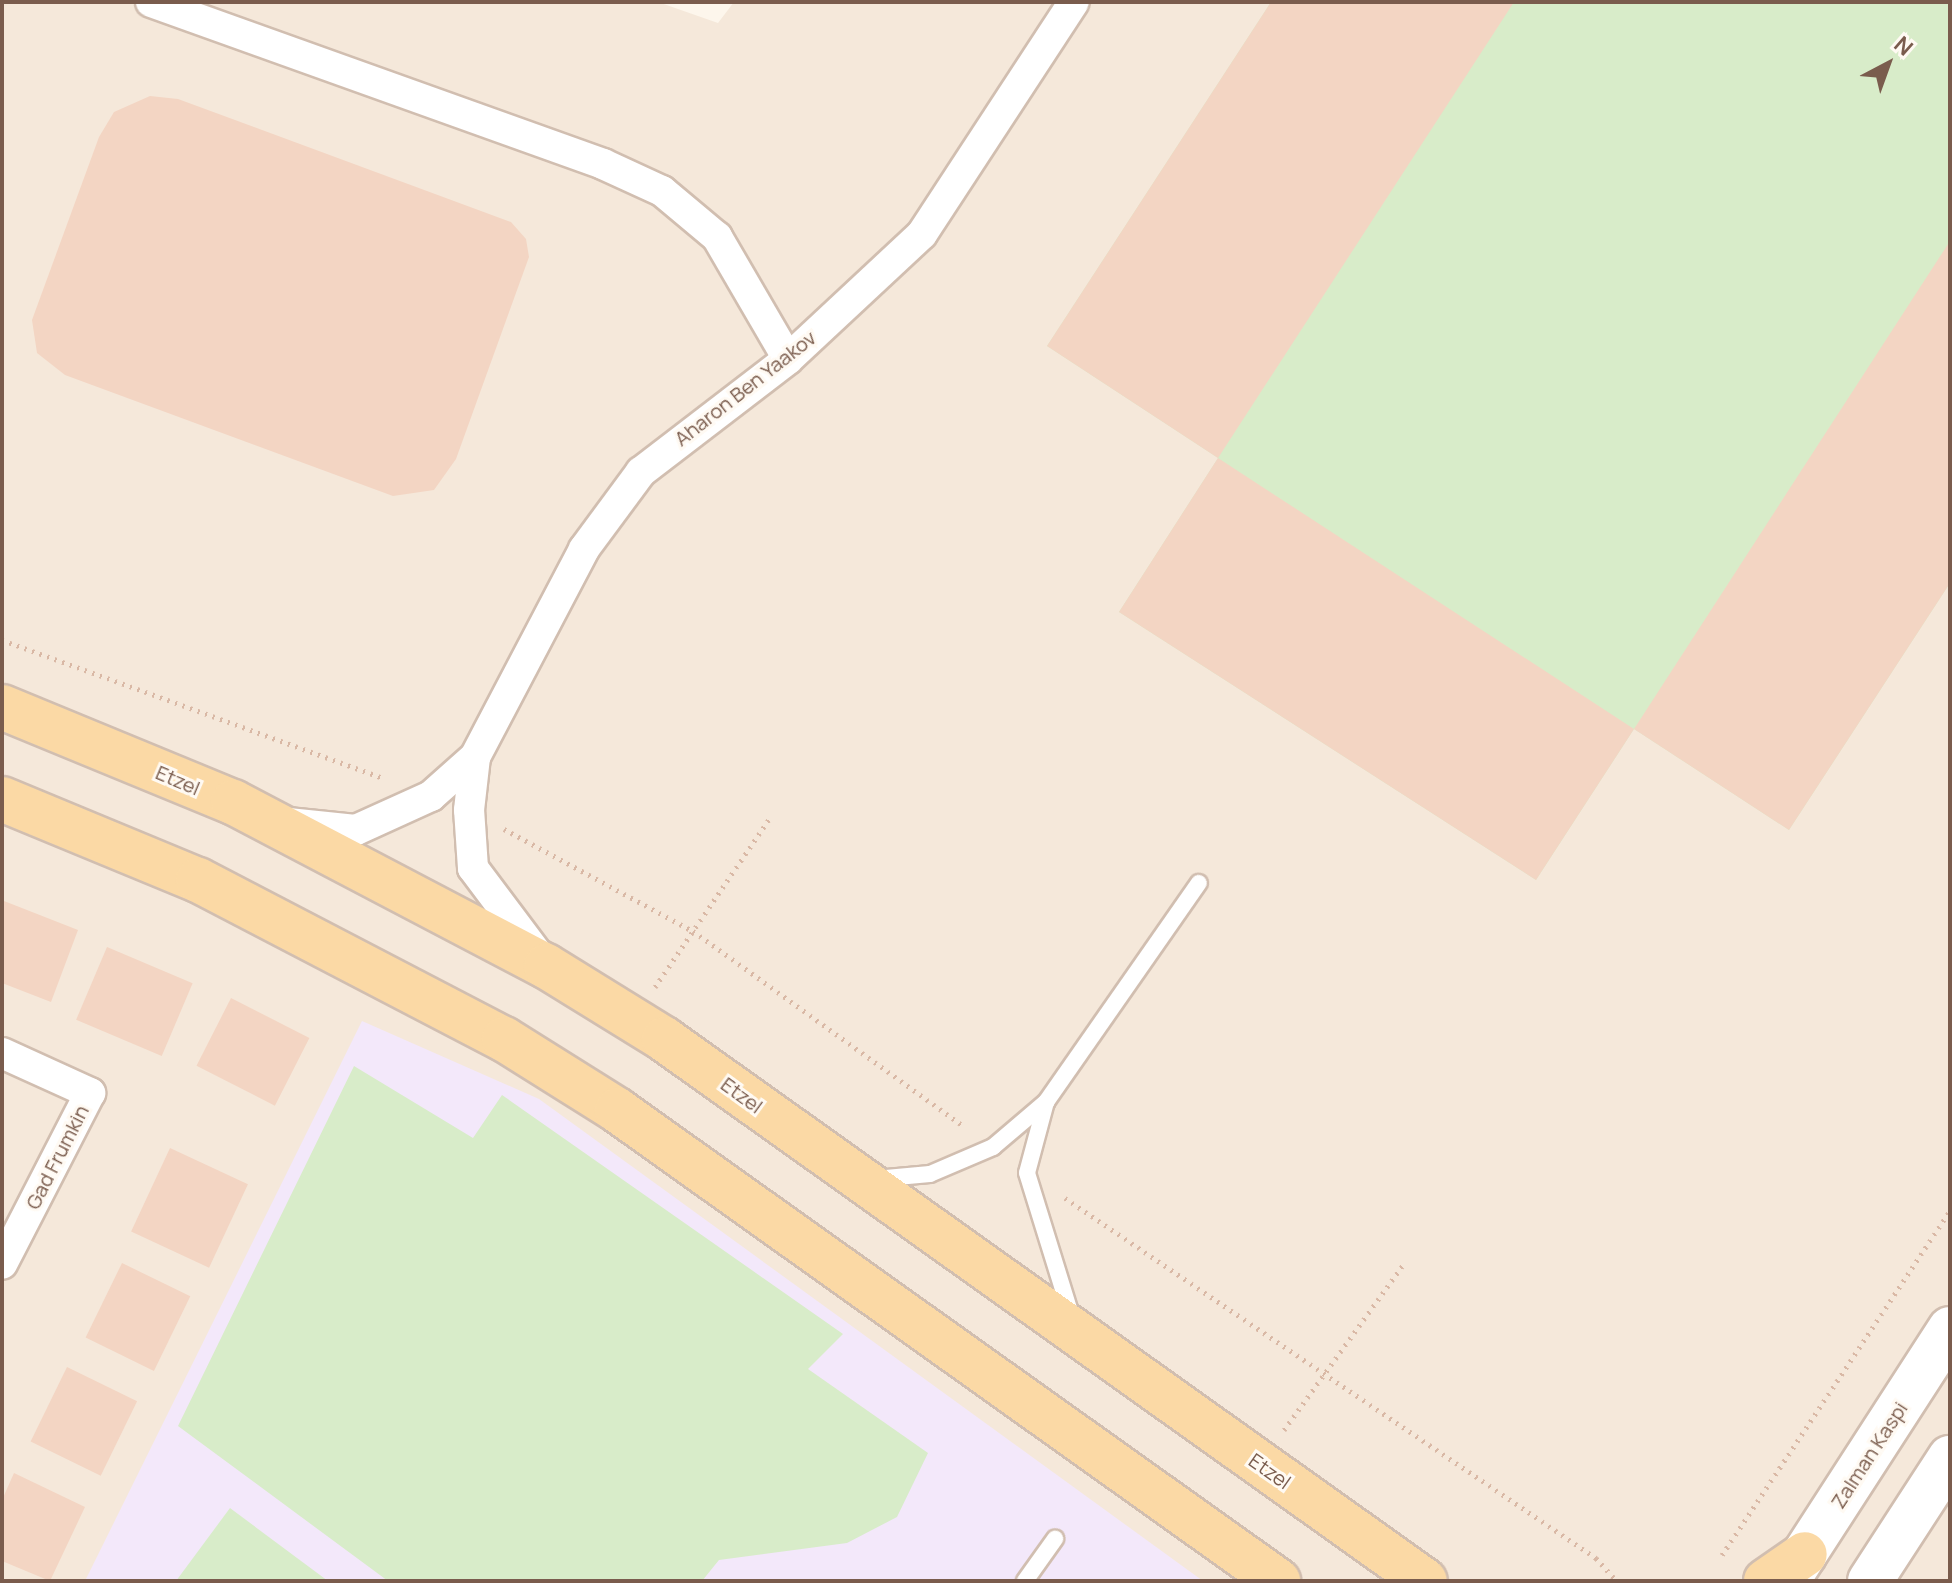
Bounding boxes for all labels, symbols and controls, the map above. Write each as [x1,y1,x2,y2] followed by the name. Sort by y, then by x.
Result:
[1848,24,1928,104] north arrow
[1888,29,1920,62] text: N
[669,325,821,451] street label: Aharon Ben Yaakov
[152,760,204,800] street label: Etzel
[717,1072,767,1118] street label: Etzel
[21,1101,93,1213] street label: Gad Frumkin
[1826,1397,1912,1513] street label: Zalman Kaspi
[1244,1448,1296,1494] street label: Etzel

